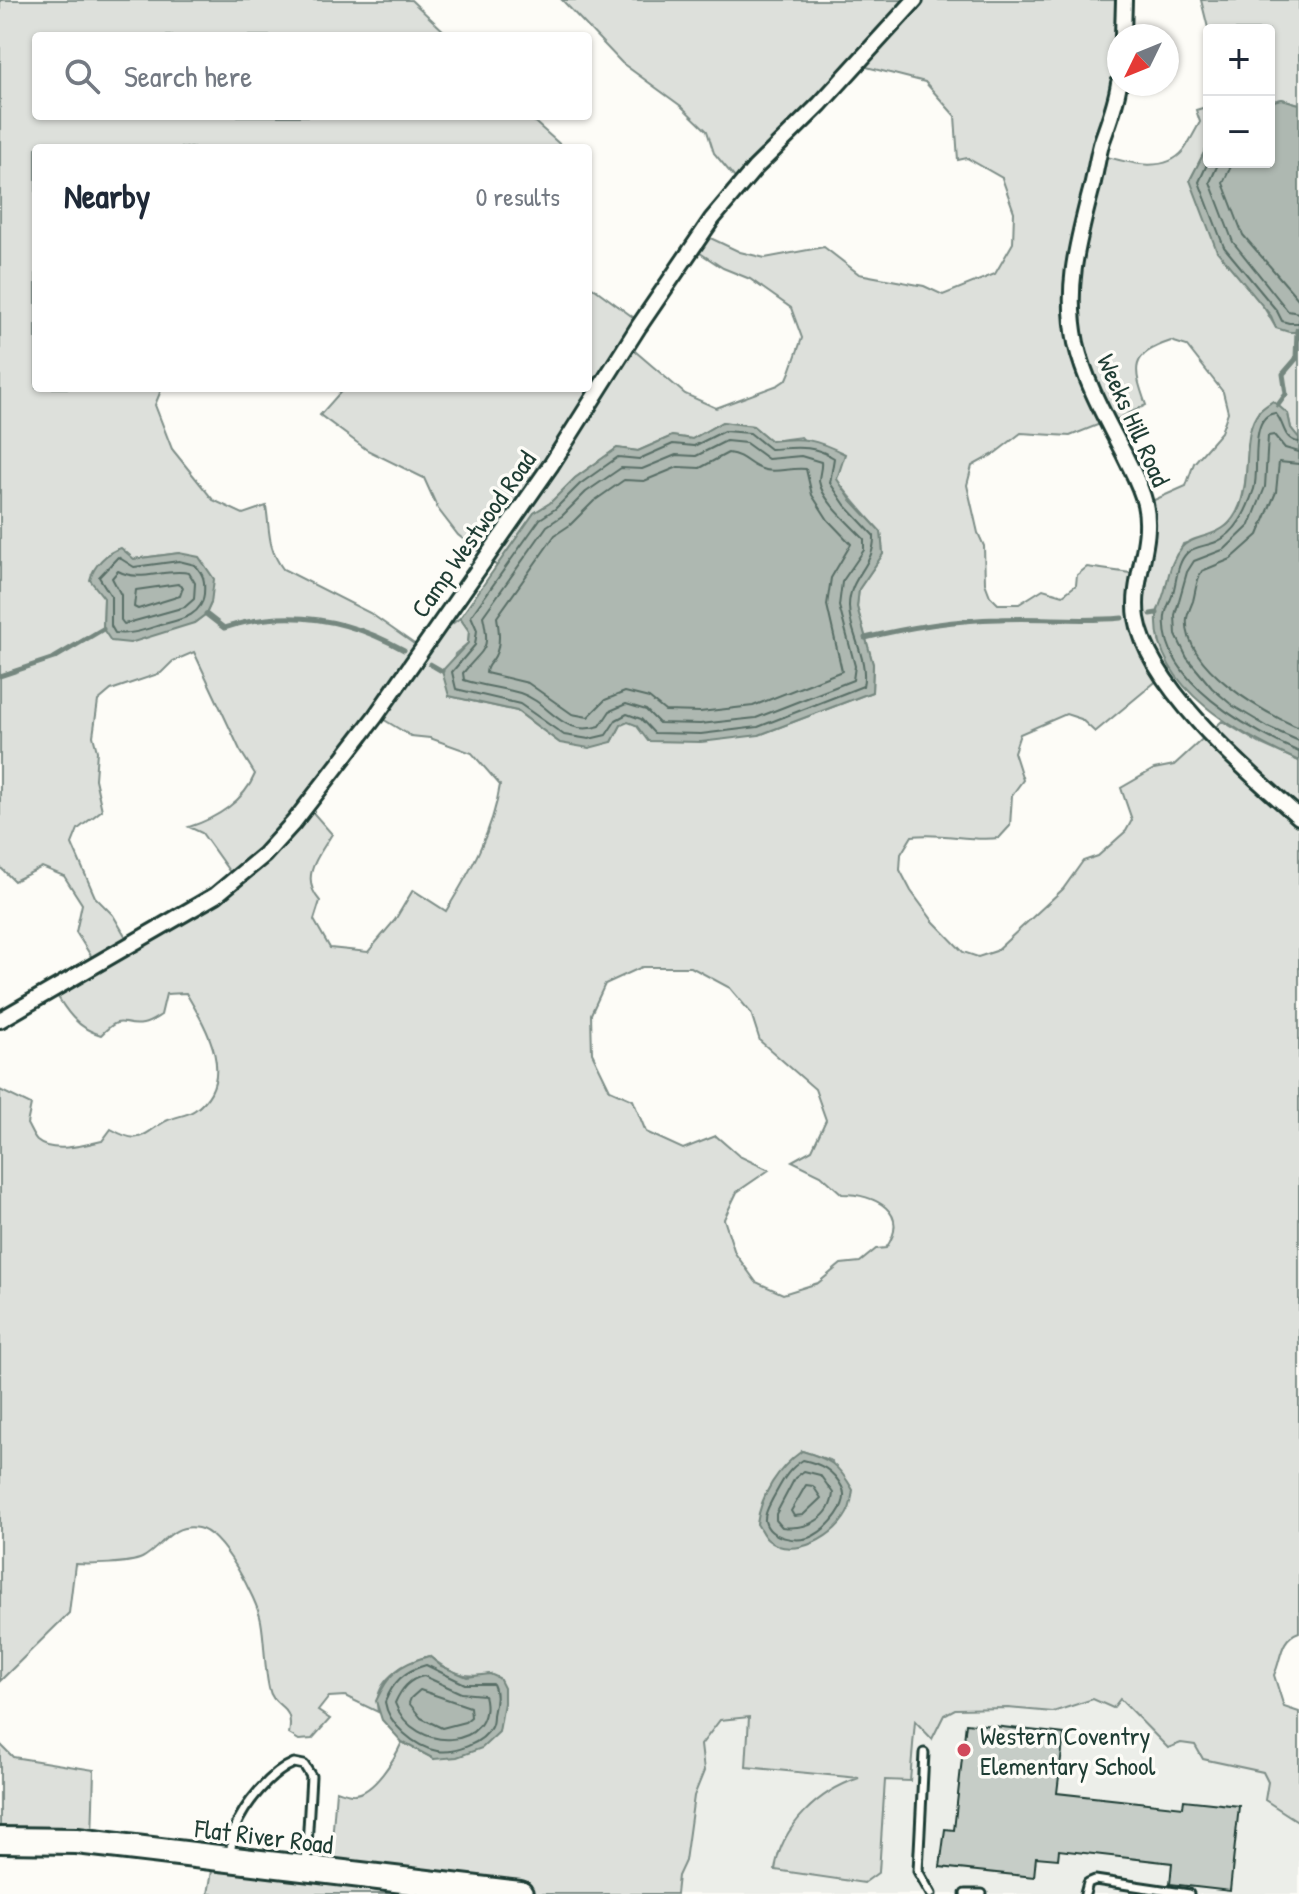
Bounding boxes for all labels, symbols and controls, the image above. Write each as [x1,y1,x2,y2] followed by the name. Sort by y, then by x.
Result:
[1107,24,1179,96] north arrow
[1203,24,1275,168] map controls
[1203,24,1275,96] button: +
[32,32,592,120] search box
[60,54,104,98] icon: search
[124,56,252,96] text: Search here
[1203,96,1275,168] button: −
[64,173,150,219] text: Nearby
[476,179,560,214] text: 0 results
[1089,348,1179,492] street label: Weeks Hill Road
[402,444,544,624] street label: Camp Westwood Road
[980,1718,1156,1783] place label: Western Coventry Elementary School
[955,1741,973,1759] marker: Western Coventry Elementary School
[192,1810,335,1862] street label: Flat River Road

